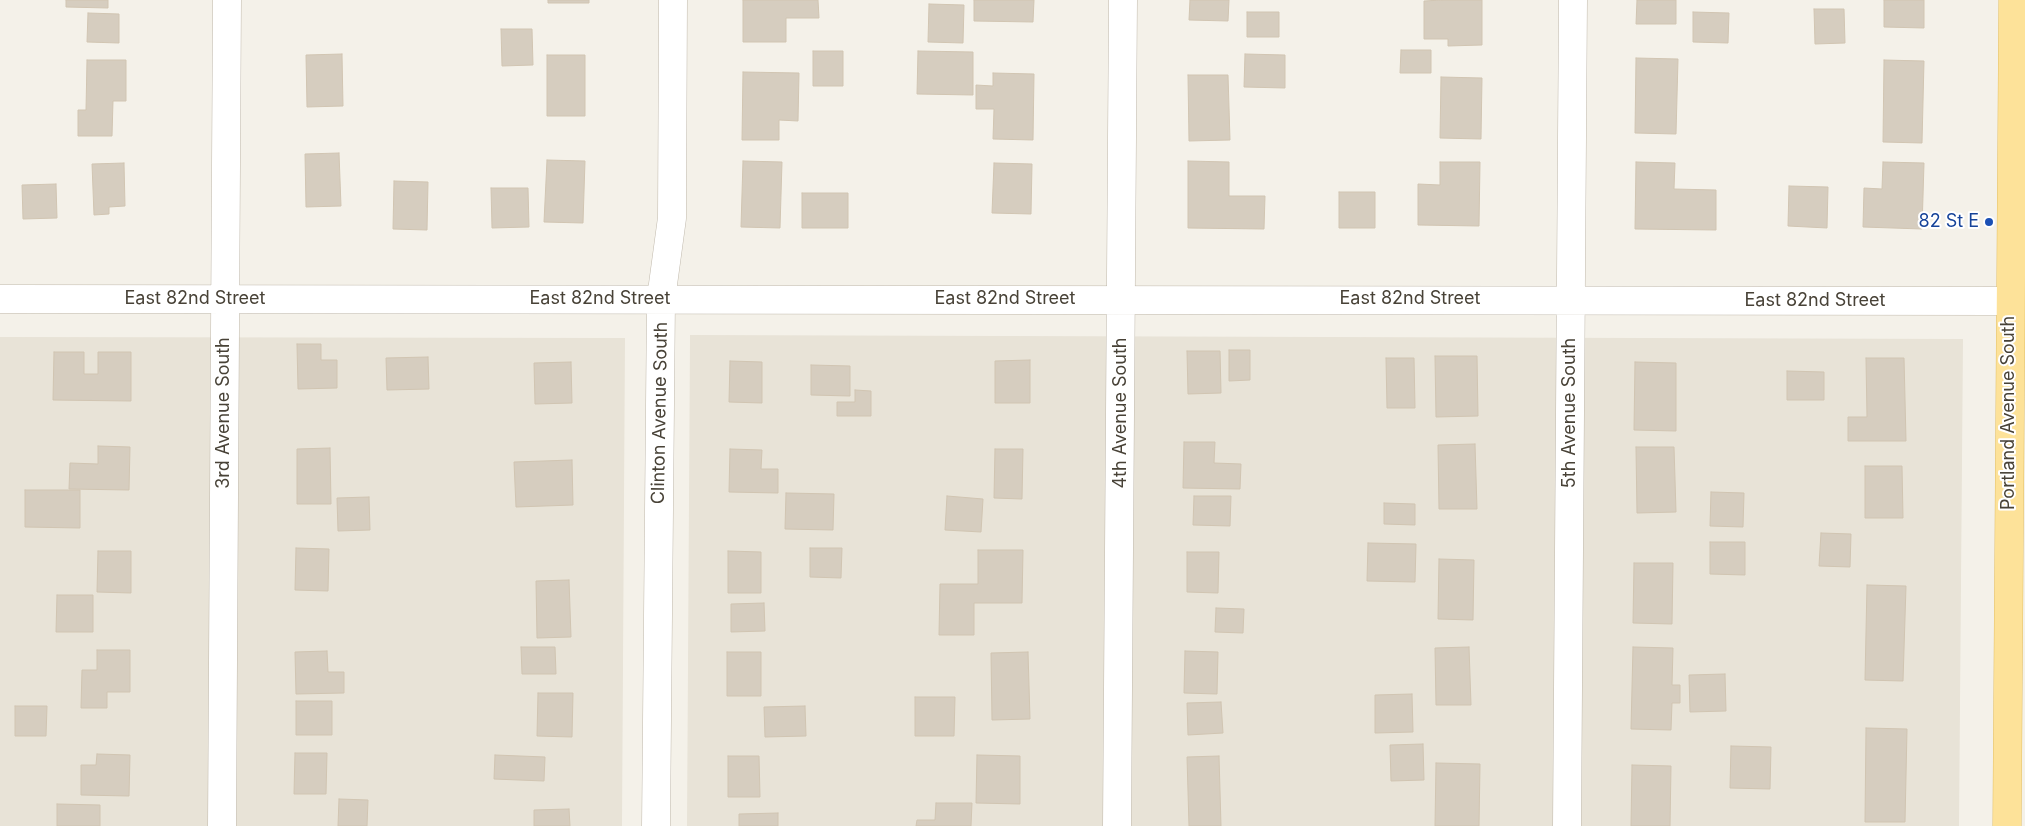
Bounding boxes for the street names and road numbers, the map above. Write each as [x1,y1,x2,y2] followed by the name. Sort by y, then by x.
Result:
[124,288,266,310] street label: East 82nd Street
[529,288,671,310] street label: East 82nd Street
[934,288,1076,310] street label: East 82nd Street
[1339,288,1481,310] street label: East 82nd Street
[1744,290,1886,312] street label: East 82nd Street
[1998,316,2020,510] street label: Portland Avenue South
[648,322,672,504] street label: Clinton Avenue South
[213,337,235,489] street label: 3rd Avenue South
[1110,337,1132,489] street label: 4th Avenue South
[1559,338,1581,488] street label: 5th Avenue South

